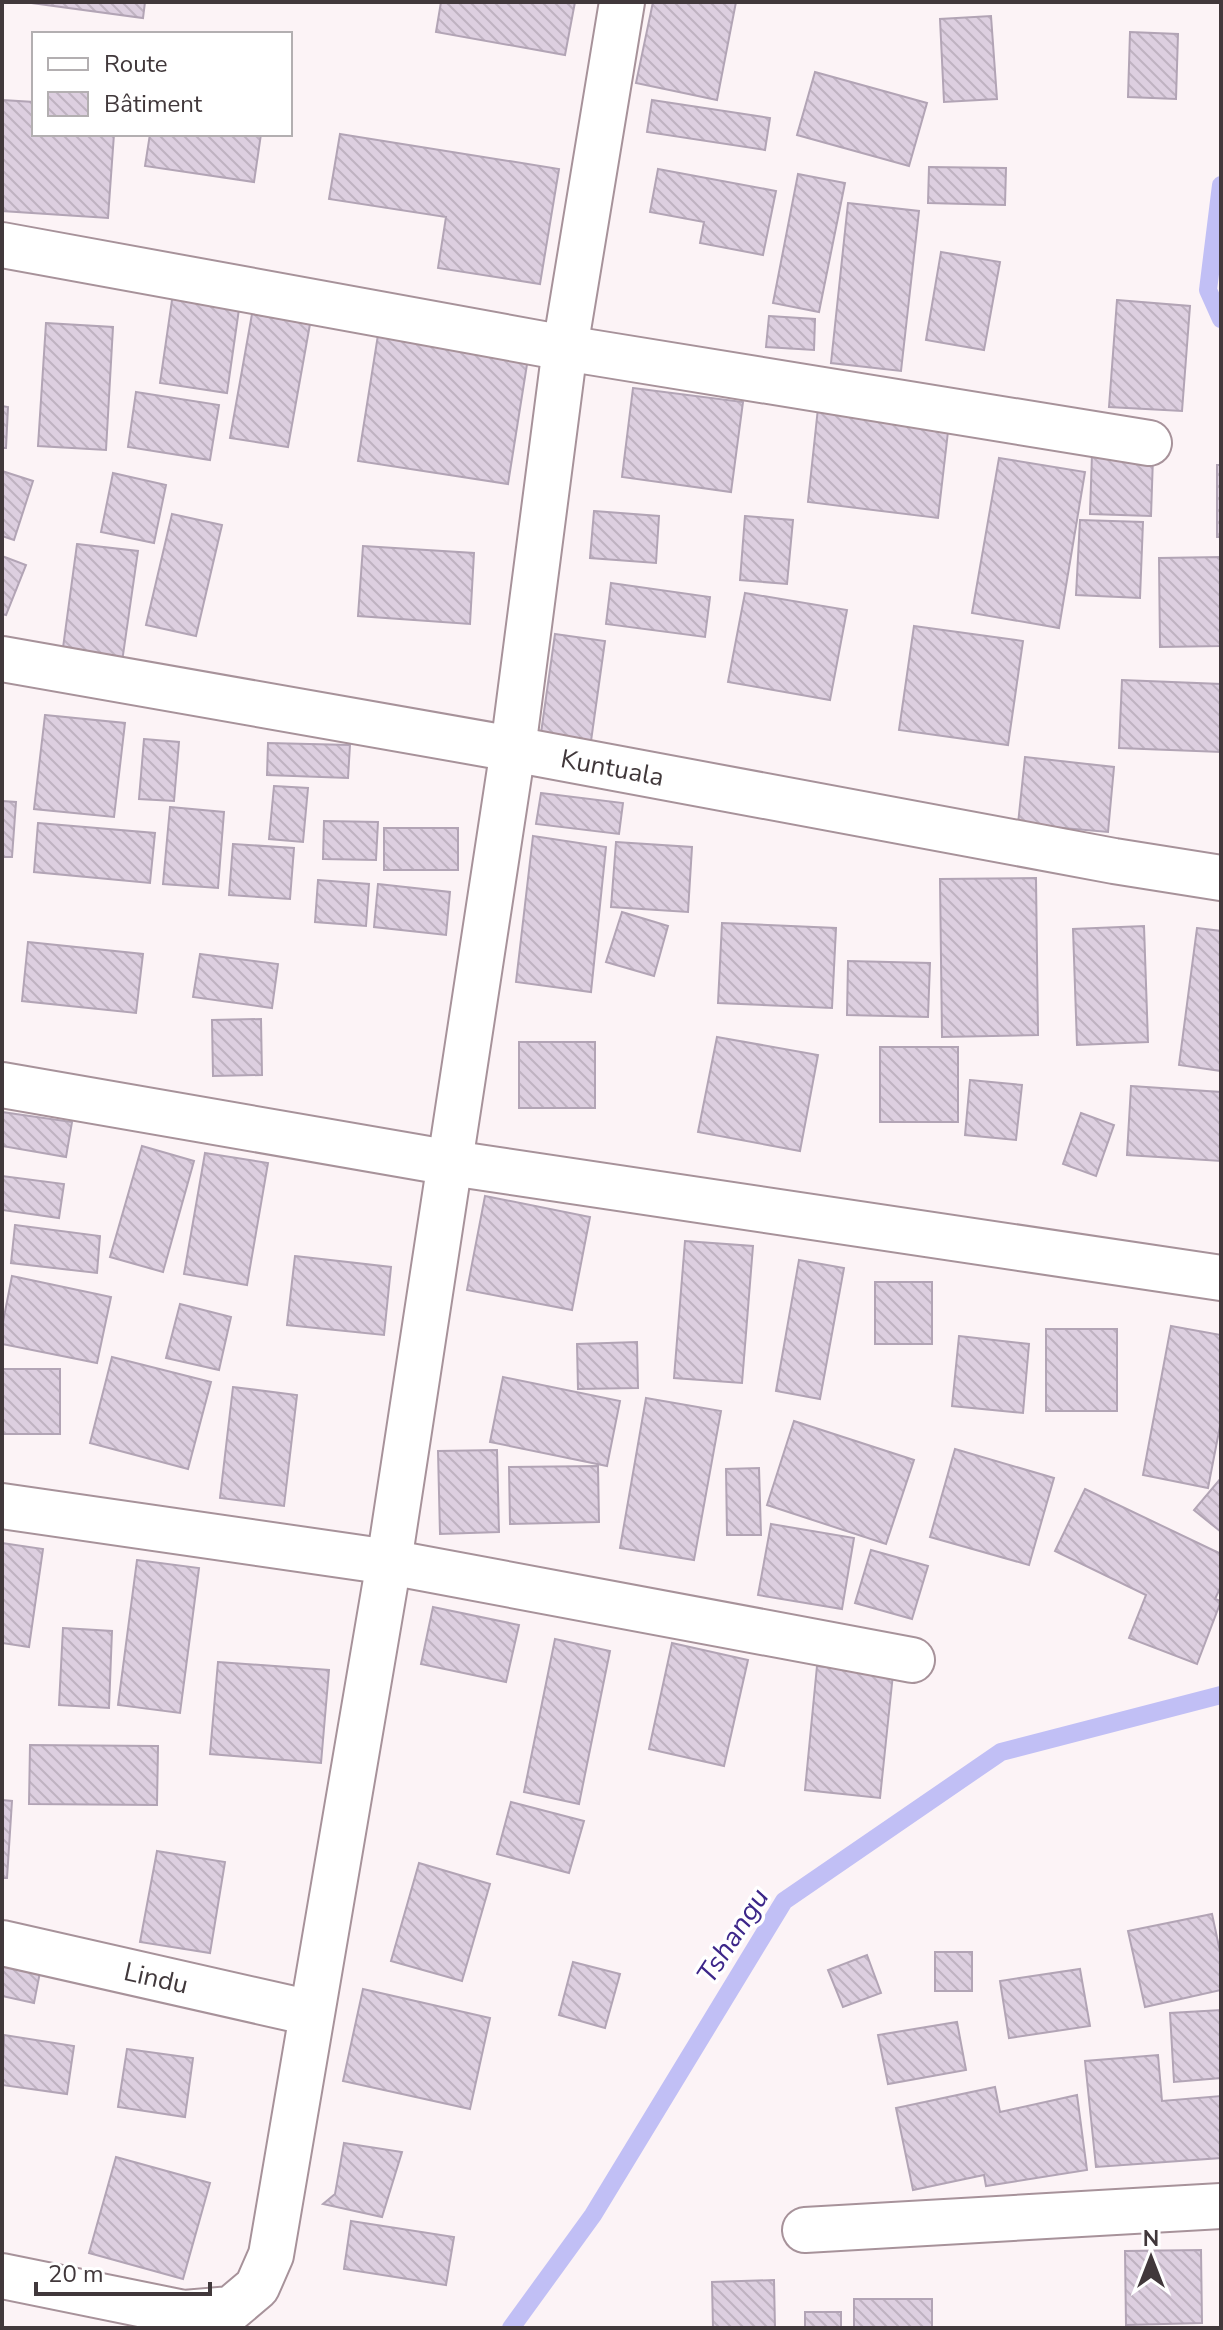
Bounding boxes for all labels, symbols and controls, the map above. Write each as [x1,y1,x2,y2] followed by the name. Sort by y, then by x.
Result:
[32,32,292,136] legend
[104,48,168,80] text: Route
[104,88,203,120] text: Bâtiment
[558,741,667,794] street label: Kuntuala
[688,1881,778,1991] water label: Tshangu
[121,1954,192,2002] street label: Lindu
[1111,2218,1191,2298] north arrow
[1143,2224,1159,2254] text: N
[36,2246,210,2296] scale bar
[48,2258,104,2290] text: 20 m

